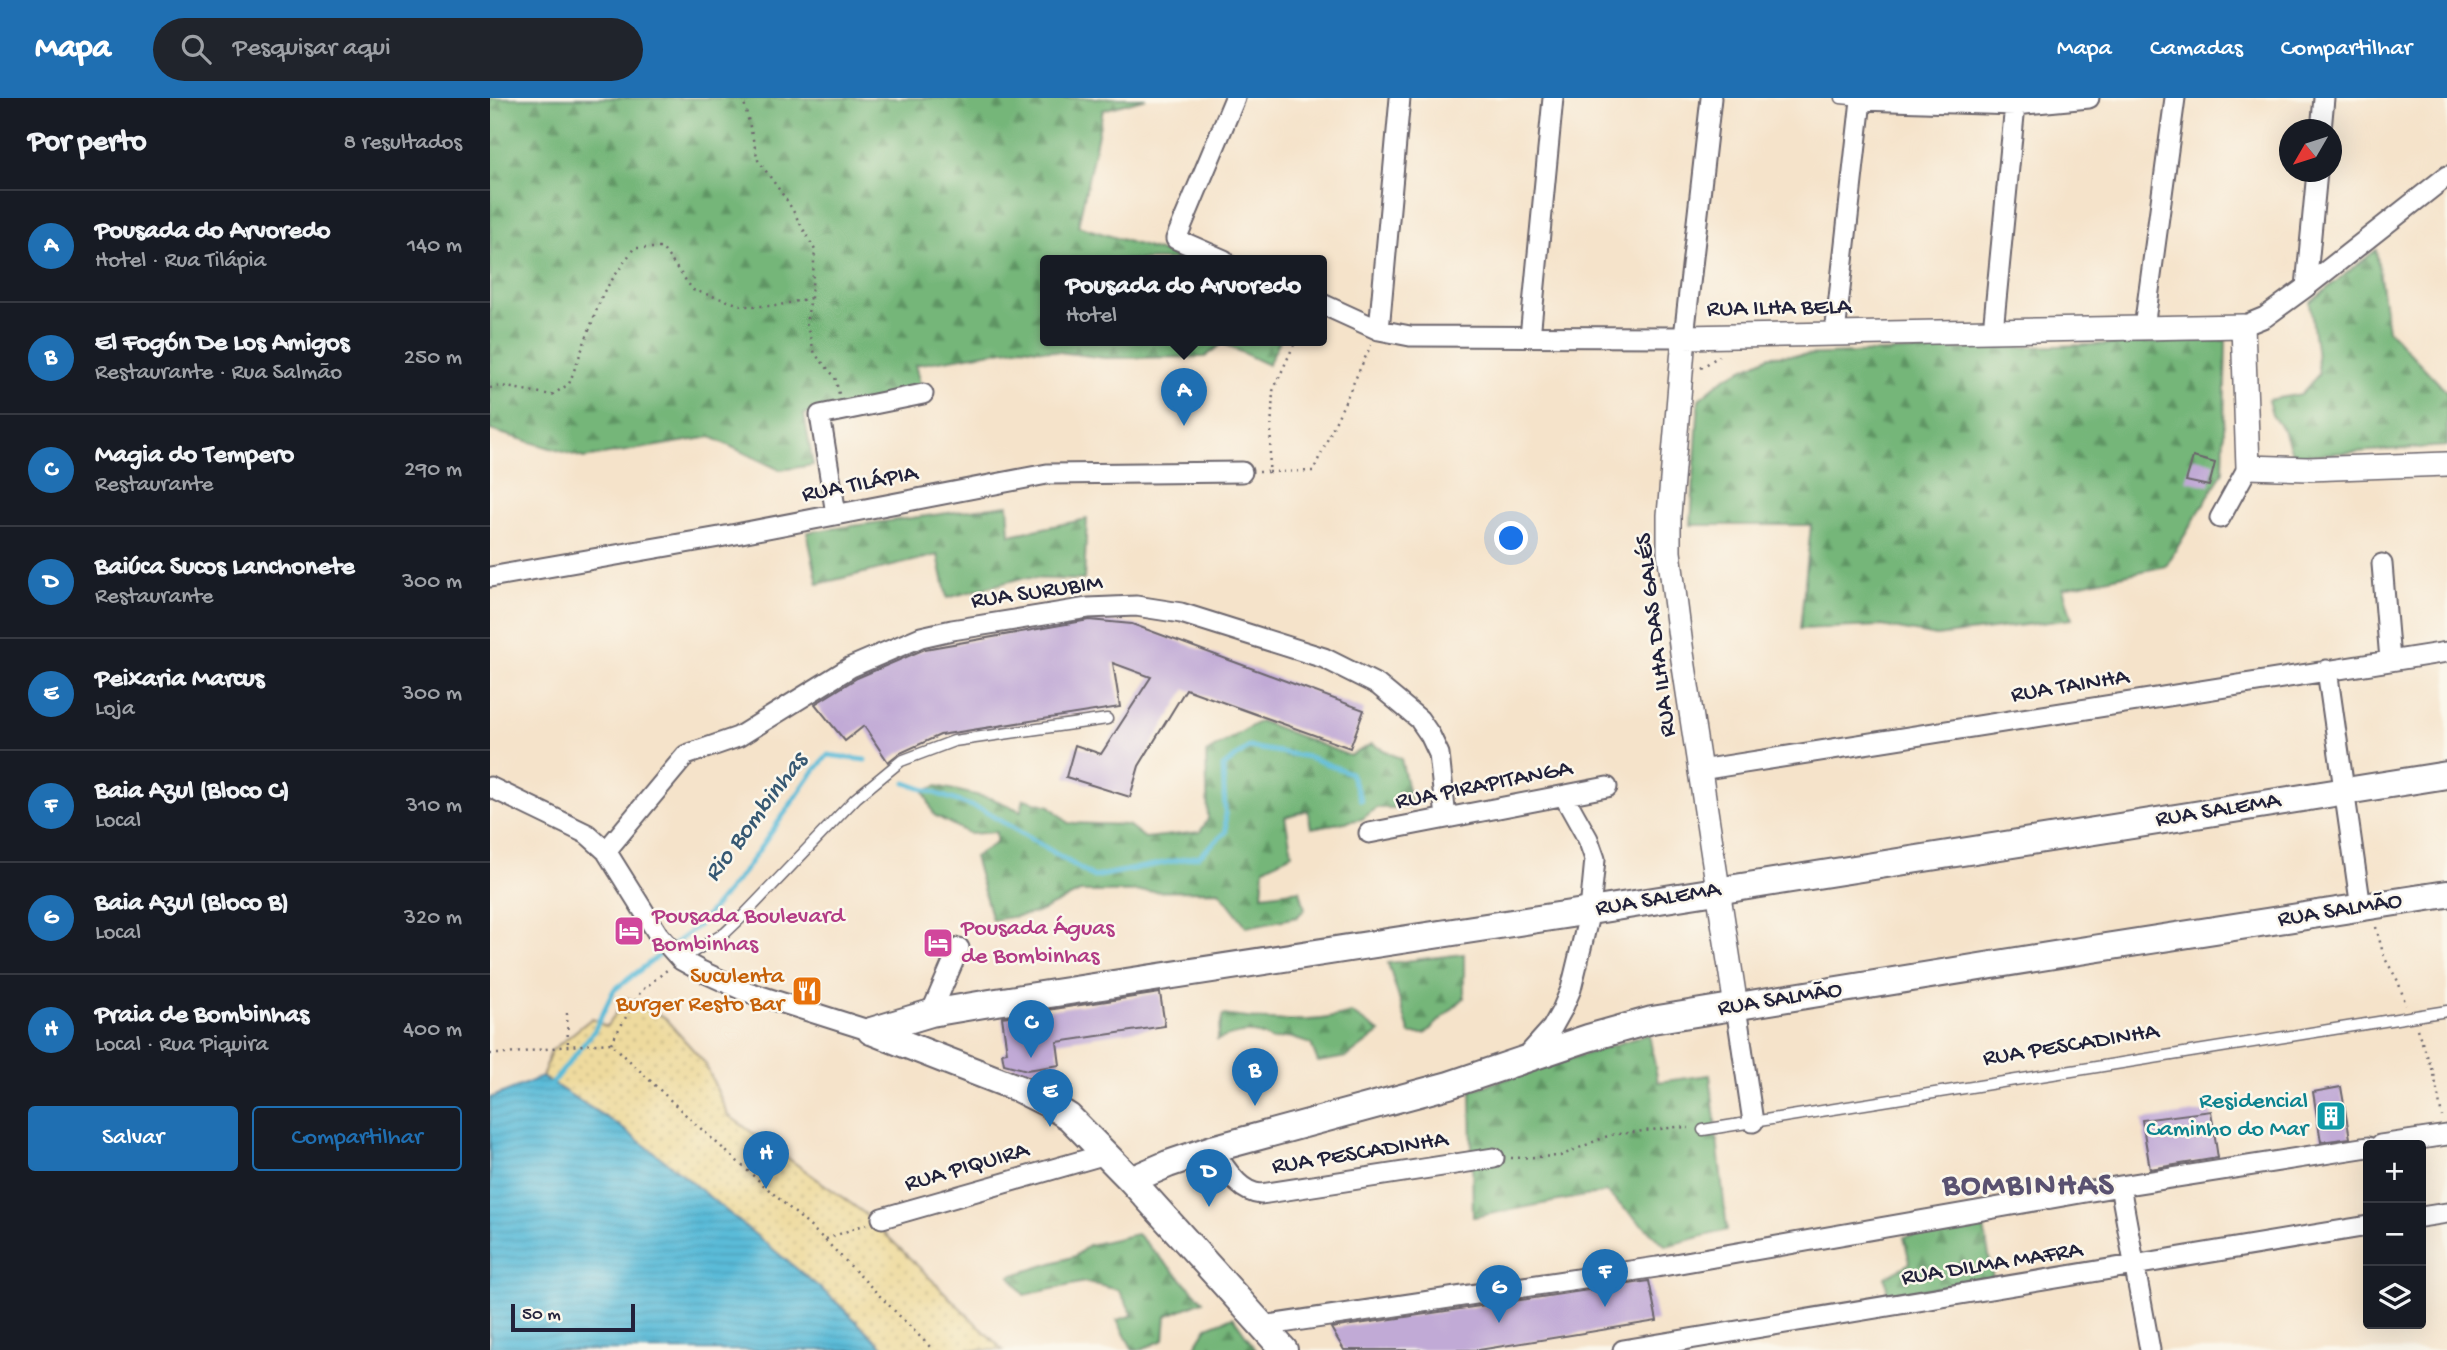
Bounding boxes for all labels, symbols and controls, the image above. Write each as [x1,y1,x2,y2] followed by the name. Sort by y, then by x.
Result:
[153,18,643,81] search box
[35,30,111,68] text: Mapa
[177,30,215,68] icon: search
[233,34,391,65] text: Pesquisar aqui
[2057,35,2112,64] text: Mapa
[2150,35,2243,64] text: Camadas
[2281,35,2412,64] text: Compartilhar
[2279,119,2342,182] north arrow
[28,126,147,161] text: Por perto
[344,130,462,157] text: 8 resultados
[95,217,331,248] text: Pousada do Arvoredo
[44,233,58,260] text: A
[407,233,462,260] text: 140 m
[95,248,266,275] text: Hotel · Rua Tilápia
[1040,255,1327,346] popup
[1066,272,1301,303] text: Pousada do Arvoredo
[1706,293,1853,325] street label: RUA ILHA BELA
[1066,303,1117,330] text: Hotel
[95,329,349,360] text: El Fogón De Los Amigos
[45,345,57,372] text: B
[404,345,462,372] text: 250 m
[95,360,342,387] text: Restaurante · Rua Salmão
[1161,368,1207,426] pin: A
[95,441,294,472] text: Magia do Tempero
[45,457,57,484] text: C
[404,457,462,484] text: 290 m
[800,459,922,510] street label: RUA TILÁPIA
[95,472,213,499] text: Restaurante
[1494,521,1528,555] your location
[1630,531,1684,739] street label: RUA ILHA DAS GALÉS
[95,553,355,584] text: Baiúca Sucos Lanchonete
[44,569,59,596] text: D
[402,569,462,596] text: 300 m
[969,569,1105,617] street label: RUA SURUBIM
[95,584,213,611] text: Restaurante
[2009,663,2133,711] street label: RUA TAINHA
[95,665,264,696] text: Peixaria Marcus
[44,681,58,708] text: E
[402,681,462,708] text: 300 m
[95,696,135,723] text: Loja
[698,745,817,889] water label: Rio Bombinhas
[1393,754,1577,817] street label: RUA PIRAPITANGA
[95,777,290,808] text: Baia Azul (Bloco C)
[2153,787,2284,835] street label: RUA SALEMA
[45,793,57,820] text: F
[406,793,462,820] text: 310 m
[95,808,141,835] text: Local
[1593,876,1724,924] street label: RUA SALEMA
[2276,887,2404,935] street label: RUA SALMÃO
[95,889,289,920] text: Baia Azul (Bloco B)
[651,903,846,960] place label: Pousada Boulevard Bombinhas
[44,905,58,932] text: G
[404,905,462,932] text: 320 m
[612,914,646,948] hotel icon: Pousada Boulevard Bombinhas
[960,915,1116,972] place label: Pousada Águas de Bombinhas
[95,920,141,947] text: Local
[921,926,955,960] hotel icon: Pousada Águas de Bombinhas
[615,963,786,1020] place label: Suculenta Burger Resto Bar
[790,974,824,1008] restaurant icon: Suculenta Burger Resto Bar
[1716,976,1844,1024] street label: RUA SALMÃO
[1008,1000,1054,1058] pin: C
[95,1001,309,1032] text: Praia de Bombinhas
[44,1017,58,1044] text: H
[403,1017,462,1044] text: 400 m
[1981,1017,2163,1074] street label: RUA PESCADINHA
[95,1032,268,1059] text: Local · Rua Piquira
[1232,1048,1278,1106] pin: B
[1027,1069,1073,1127] pin: E
[2146,1088,2311,1145] place label: Residencial Caminho do Mar
[2314,1099,2348,1133] building icon: Residencial Caminho do Mar
[28,1106,238,1171] button: Salvar
[252,1106,462,1171] button: Compartilhar
[1270,1125,1452,1182] street label: RUA PESCADINHA
[743,1131,789,1189] pin: H
[902,1136,1034,1200] street label: RUA PIQUIRA
[2363,1140,2426,1329] map controls
[2363,1140,2426,1203] button: +
[1186,1149,1232,1207] pin: D
[1942,1168,2115,1206] district label: BOMBINHAS
[2363,1203,2426,1266] button: −
[1899,1236,2086,1294] street label: RUA DILMA MAFRA
[1582,1249,1628,1307] pin: F
[1476,1265,1522,1323] pin: G
[2363,1266,2426,1329] button: layers
[511,1301,635,1333] scale bar
[522,1304,561,1327] text: 50 m

